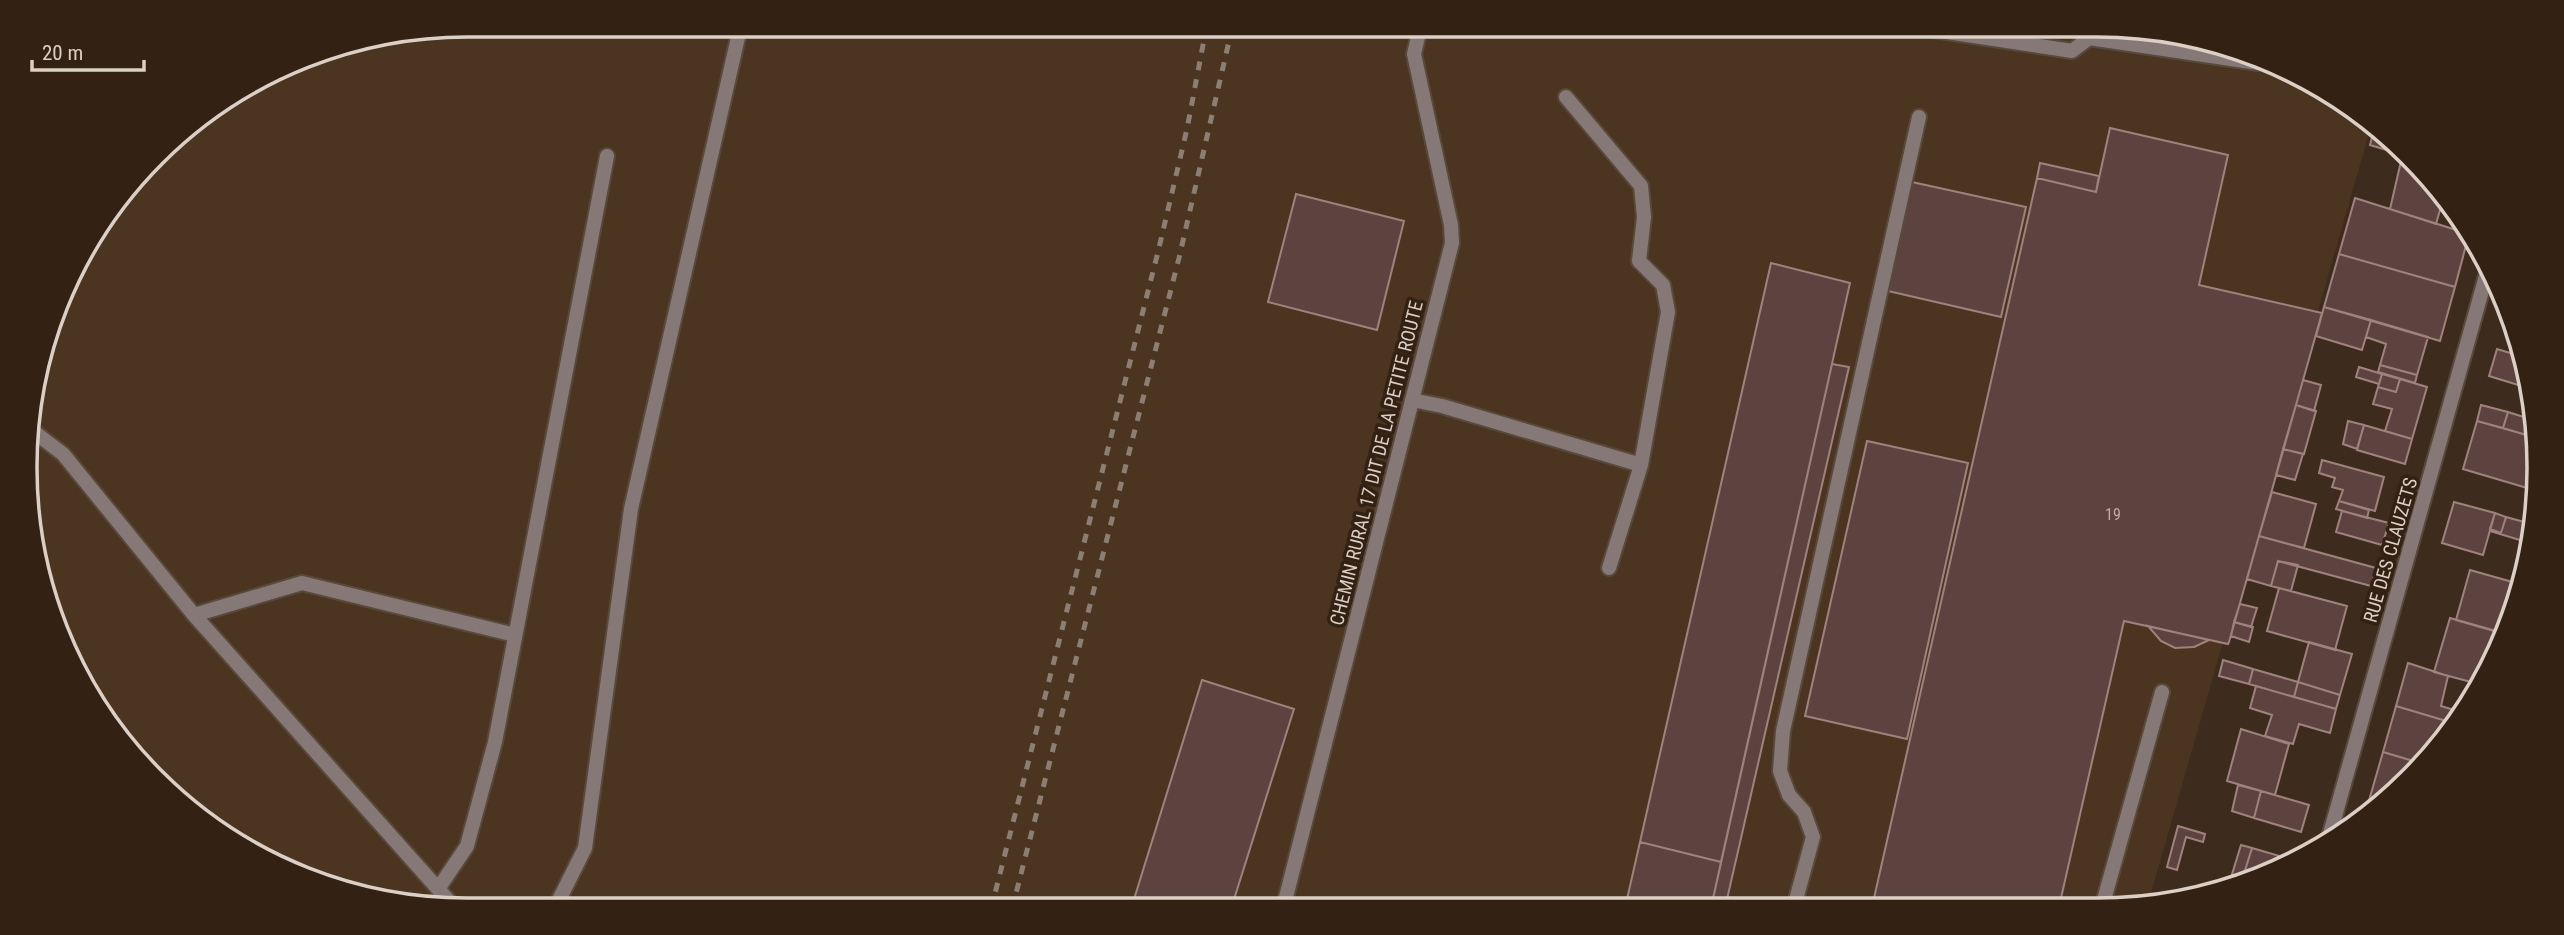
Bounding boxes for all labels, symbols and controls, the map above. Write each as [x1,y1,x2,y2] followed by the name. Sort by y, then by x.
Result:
[32,28,144,72] scale bar
[42,41,83,65] text: 20 m
[1325,298,1428,628] street label: CHEMIN RURAL 17 DIT DE LA PETITE ROUTE
[2359,475,2422,625] street label: RUE DES CLAUZETS
[2105,505,2121,524] house number: 19

